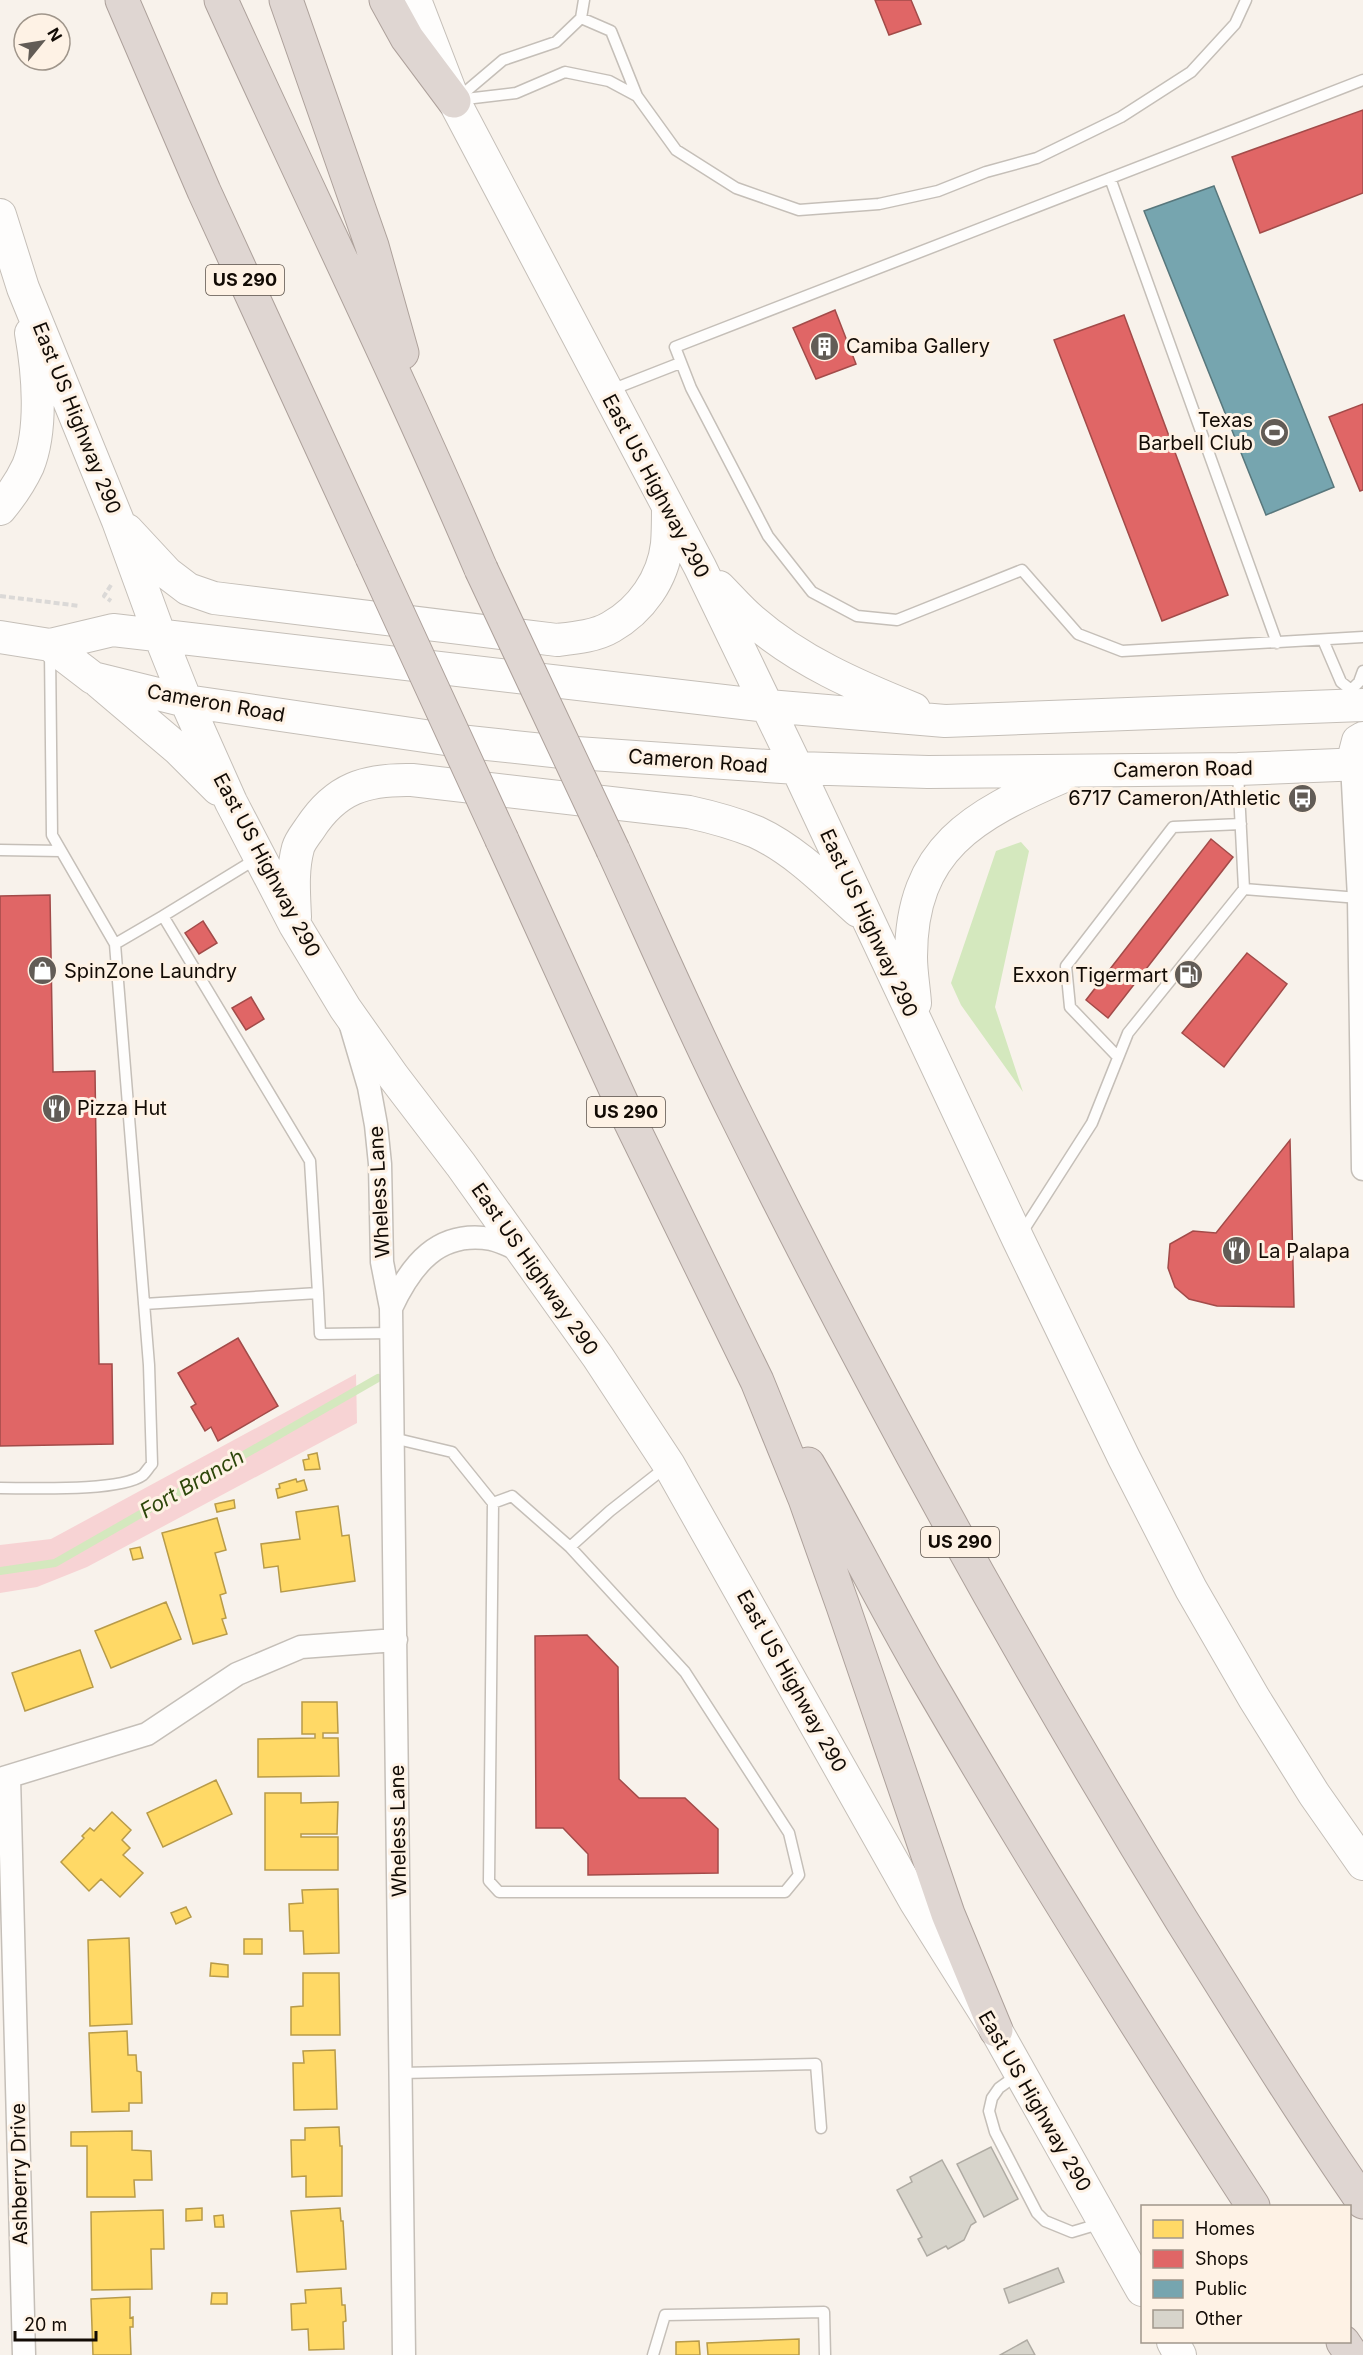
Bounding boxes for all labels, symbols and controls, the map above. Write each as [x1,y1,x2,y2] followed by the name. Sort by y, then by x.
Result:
[12,12,72,72] north arrow
[43,24,67,45] text: N
[206,265,284,295] road number: US 290
[28,319,126,517] street label: East US Highway 290
[809,330,841,362] building icon: Camiba Gallery
[846,334,990,358] place label: Camiba Gallery
[597,390,715,582] street label: East US Highway 290
[1138,408,1253,455] place label: Texas Barbell Club
[1258,416,1290,448] sports icon: Texas Barbell Club
[145,679,287,727] street label: Cameron Road
[627,744,769,778] street label: Cameron Road
[1113,756,1253,782] street label: Cameron Road
[208,769,326,961] street label: East US Highway 290
[1286,782,1318,814] bus stop icon: 6717 Cameron/Athletic
[1068,786,1281,810] place label: 6717 Cameron/Athletic
[815,825,923,1021] street label: East US Highway 290
[27,955,59,987] shop icon: SpinZone Laundry
[64,959,237,983] place label: SpinZone Laundry
[1173,959,1205,991] fuel station icon: Exxon Tigermart
[1013,963,1168,987] place label: Exxon Tigermart
[40,1092,72,1124] restaurant icon: Pizza Hut
[77,1096,167,1120] place label: Pizza Hut
[587,1097,665,1127] road number: US 290
[364,1125,394,1259] street label: Wheless Lane
[467,1178,603,1360] street label: East US Highway 290
[1221,1235,1253,1267] restaurant icon: La Palapa
[1258,1239,1350,1263] place label: La Palapa
[135,1444,248,1523] water label: Fort Branch
[921,1527,999,1557] road number: US 290
[732,1586,852,1776] street label: East US Highway 290
[385,1765,411,1897] street label: Wheless Lane
[973,2006,1097,2196] street label: East US Highway 290
[6,2103,32,2245] street label: Ashberry Drive
[1141,2205,1351,2343] legend
[1195,2218,1255,2239] text: Homes
[1195,2248,1249,2269] text: Shops
[1195,2278,1247,2299] text: Public
[15,2304,96,2342] scale bar
[1195,2308,1243,2329] text: Other
[24,2314,67,2335] text: 20 m

